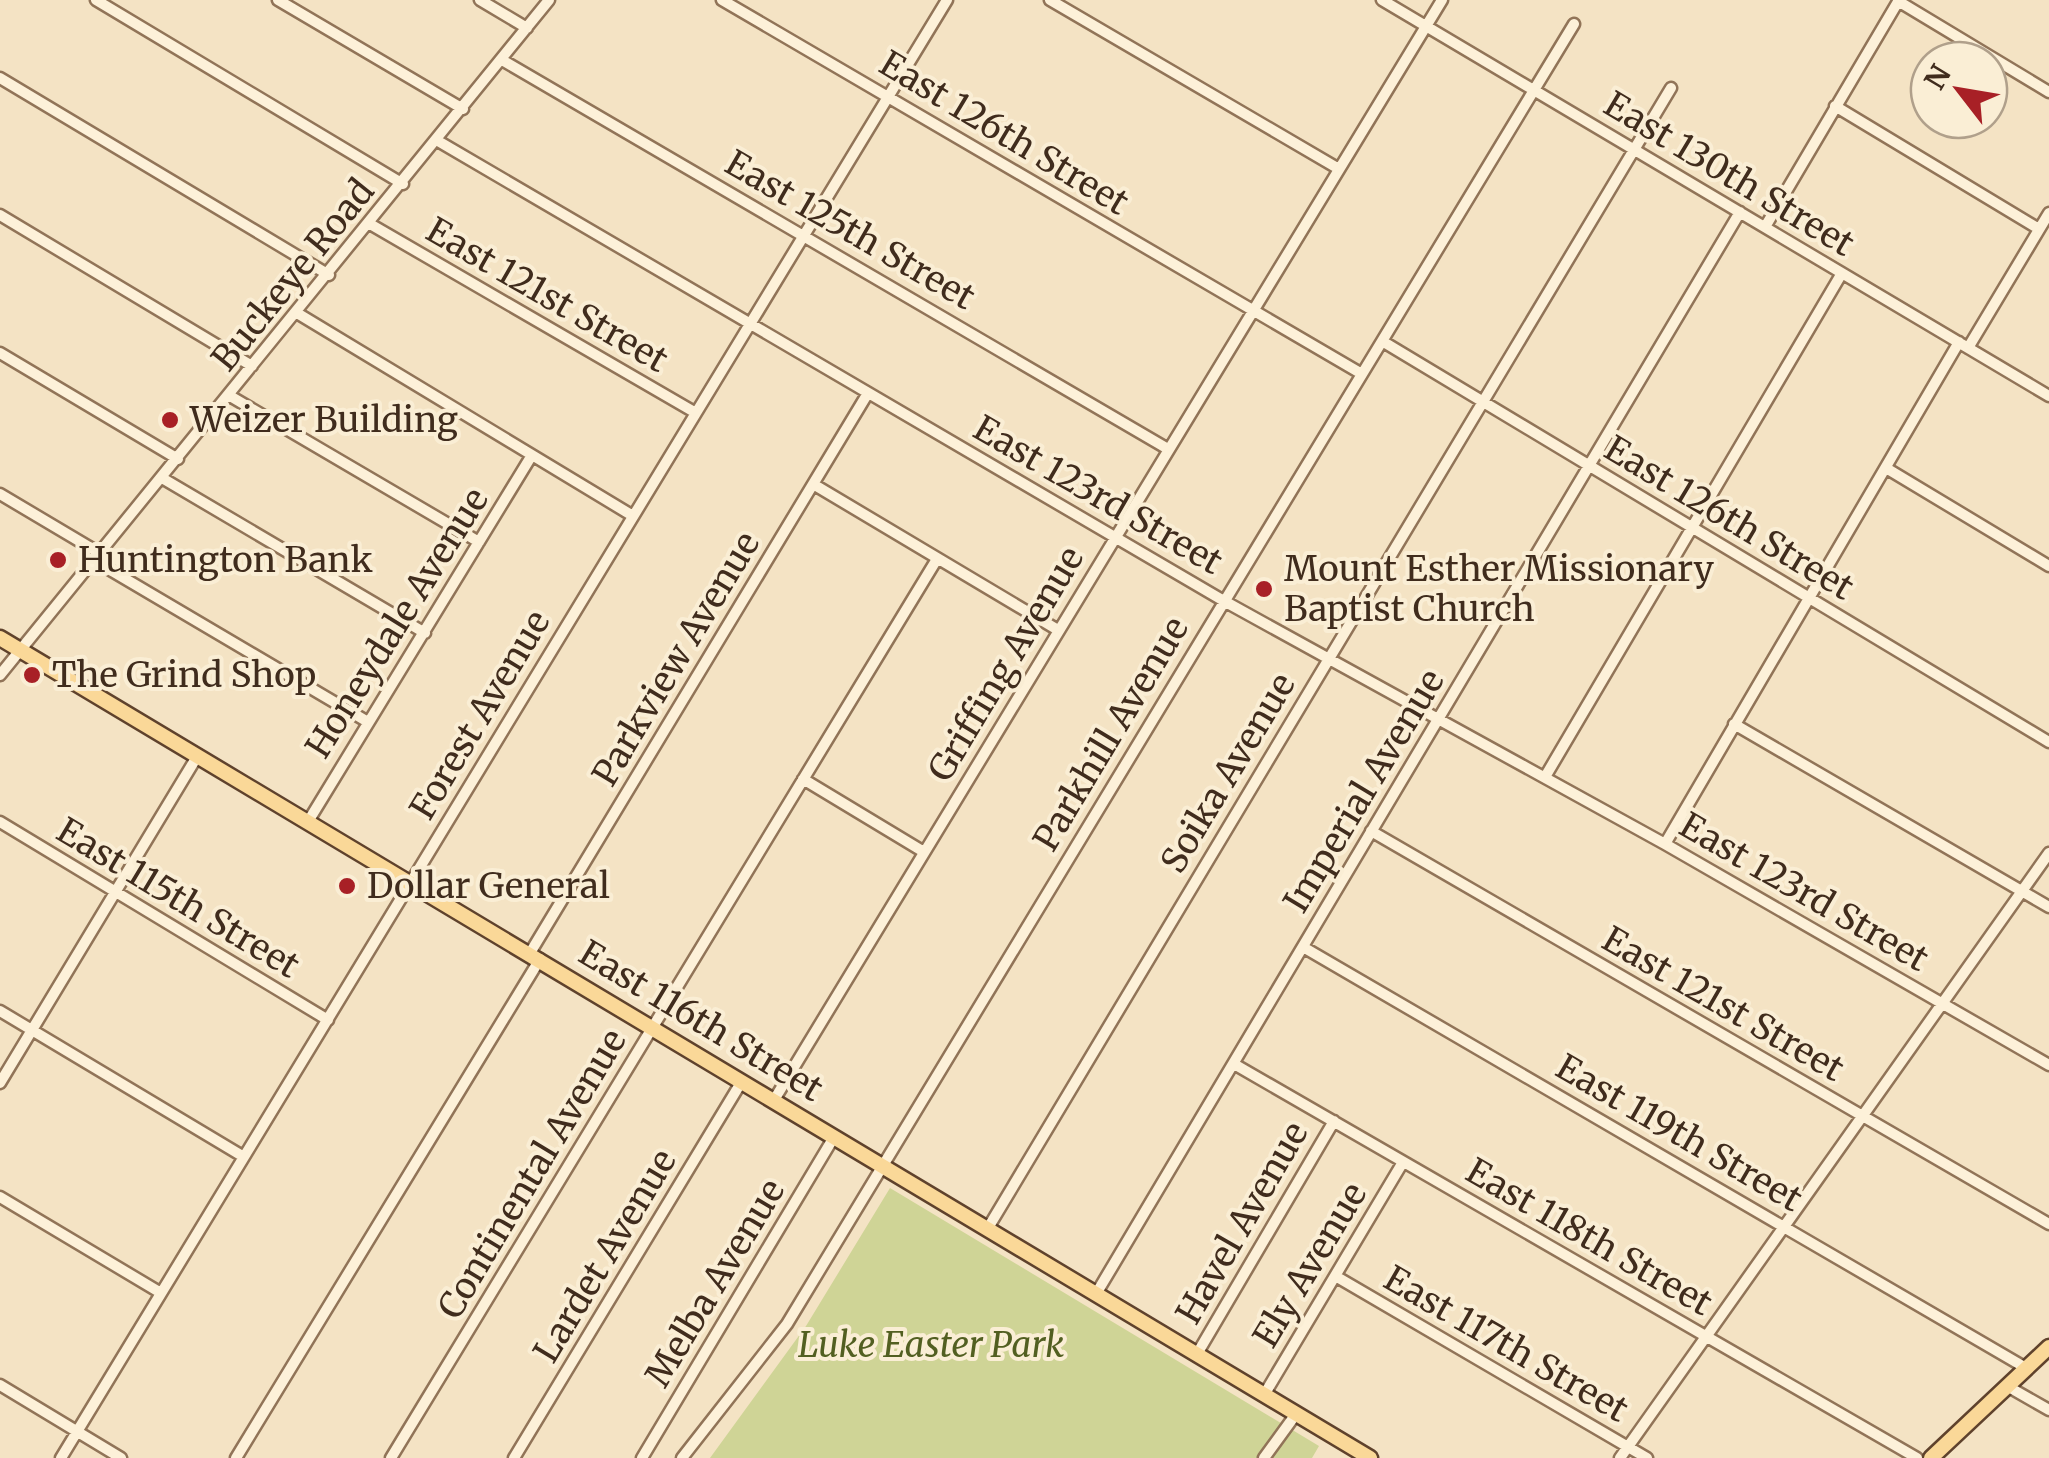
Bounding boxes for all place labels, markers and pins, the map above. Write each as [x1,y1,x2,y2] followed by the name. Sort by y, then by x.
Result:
[189,398,458,442] place label: Weizer Building
[159,409,181,431] marker: Weizer Building
[78,538,373,582] place label: Huntington Bank
[1284,547,1715,631] place label: Mount Esther Missionary Baptist Church
[47,549,69,571] marker: Huntington Bank
[1253,578,1275,600] marker: Mount Esther Missionary Baptist Church
[52,653,316,697] place label: The Grind Shop
[21,664,43,686] marker: The Grind Shop
[367,864,610,908] place label: Dollar General
[336,875,358,897] marker: Dollar General

